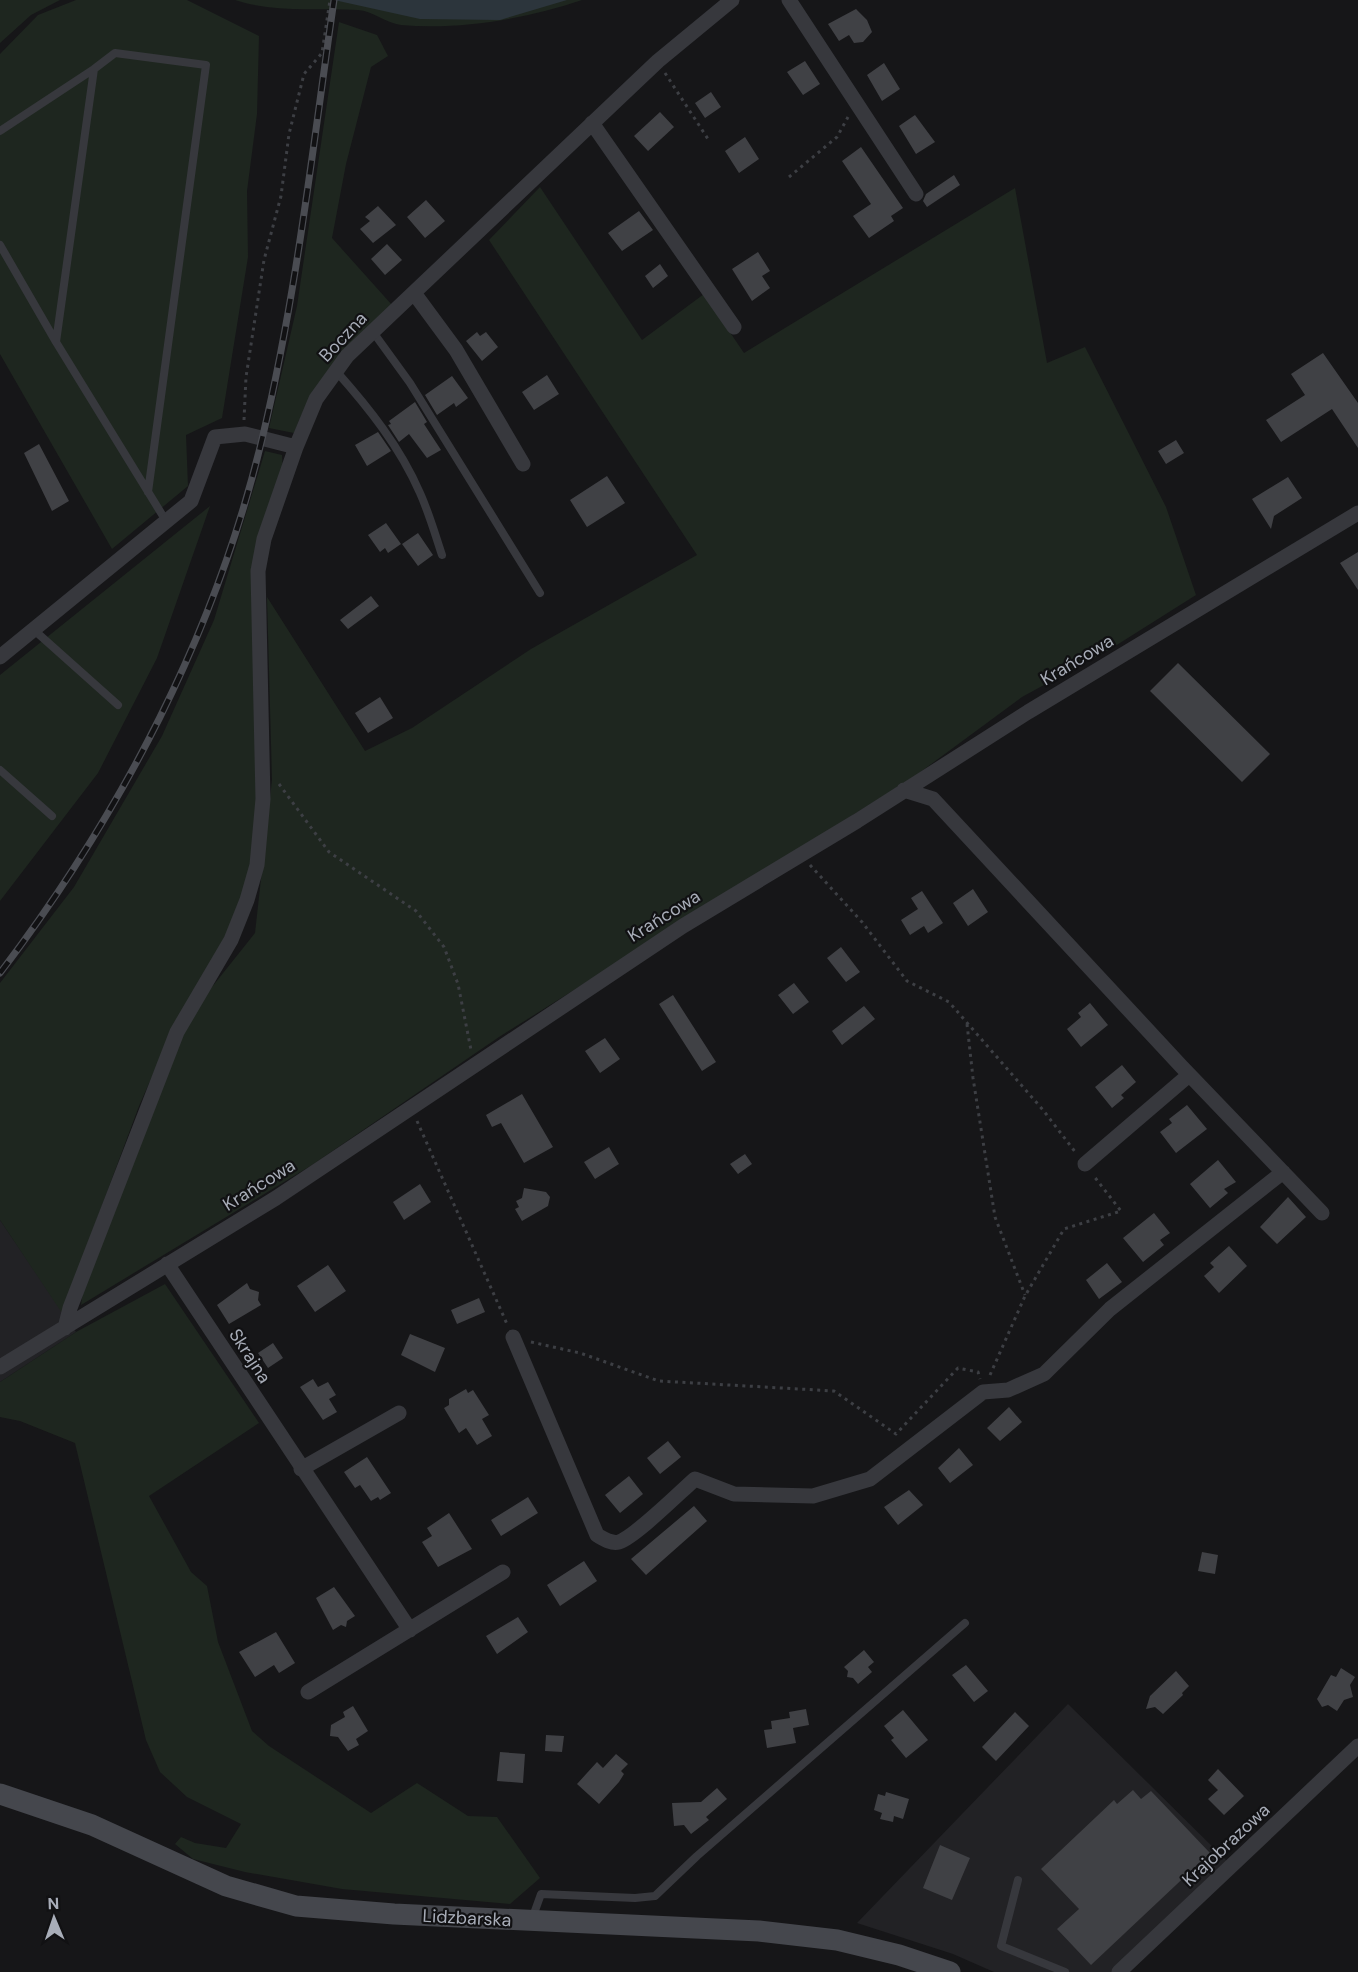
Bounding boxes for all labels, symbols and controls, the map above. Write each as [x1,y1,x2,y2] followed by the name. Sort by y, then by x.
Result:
[314,307,372,367] street label: Boczna
[1036,629,1118,691] street label: Krańcowa
[623,884,705,948] street label: Krańcowa
[218,1153,300,1217] street label: Krańcowa
[223,1324,277,1388] street label: Skrajna
[1177,1798,1275,1892] street label: Krajobrazowa
[24,1888,84,1948] north arrow
[47,1893,60,1914] text: N
[422,1904,512,1932] street label: Lidzbarska

